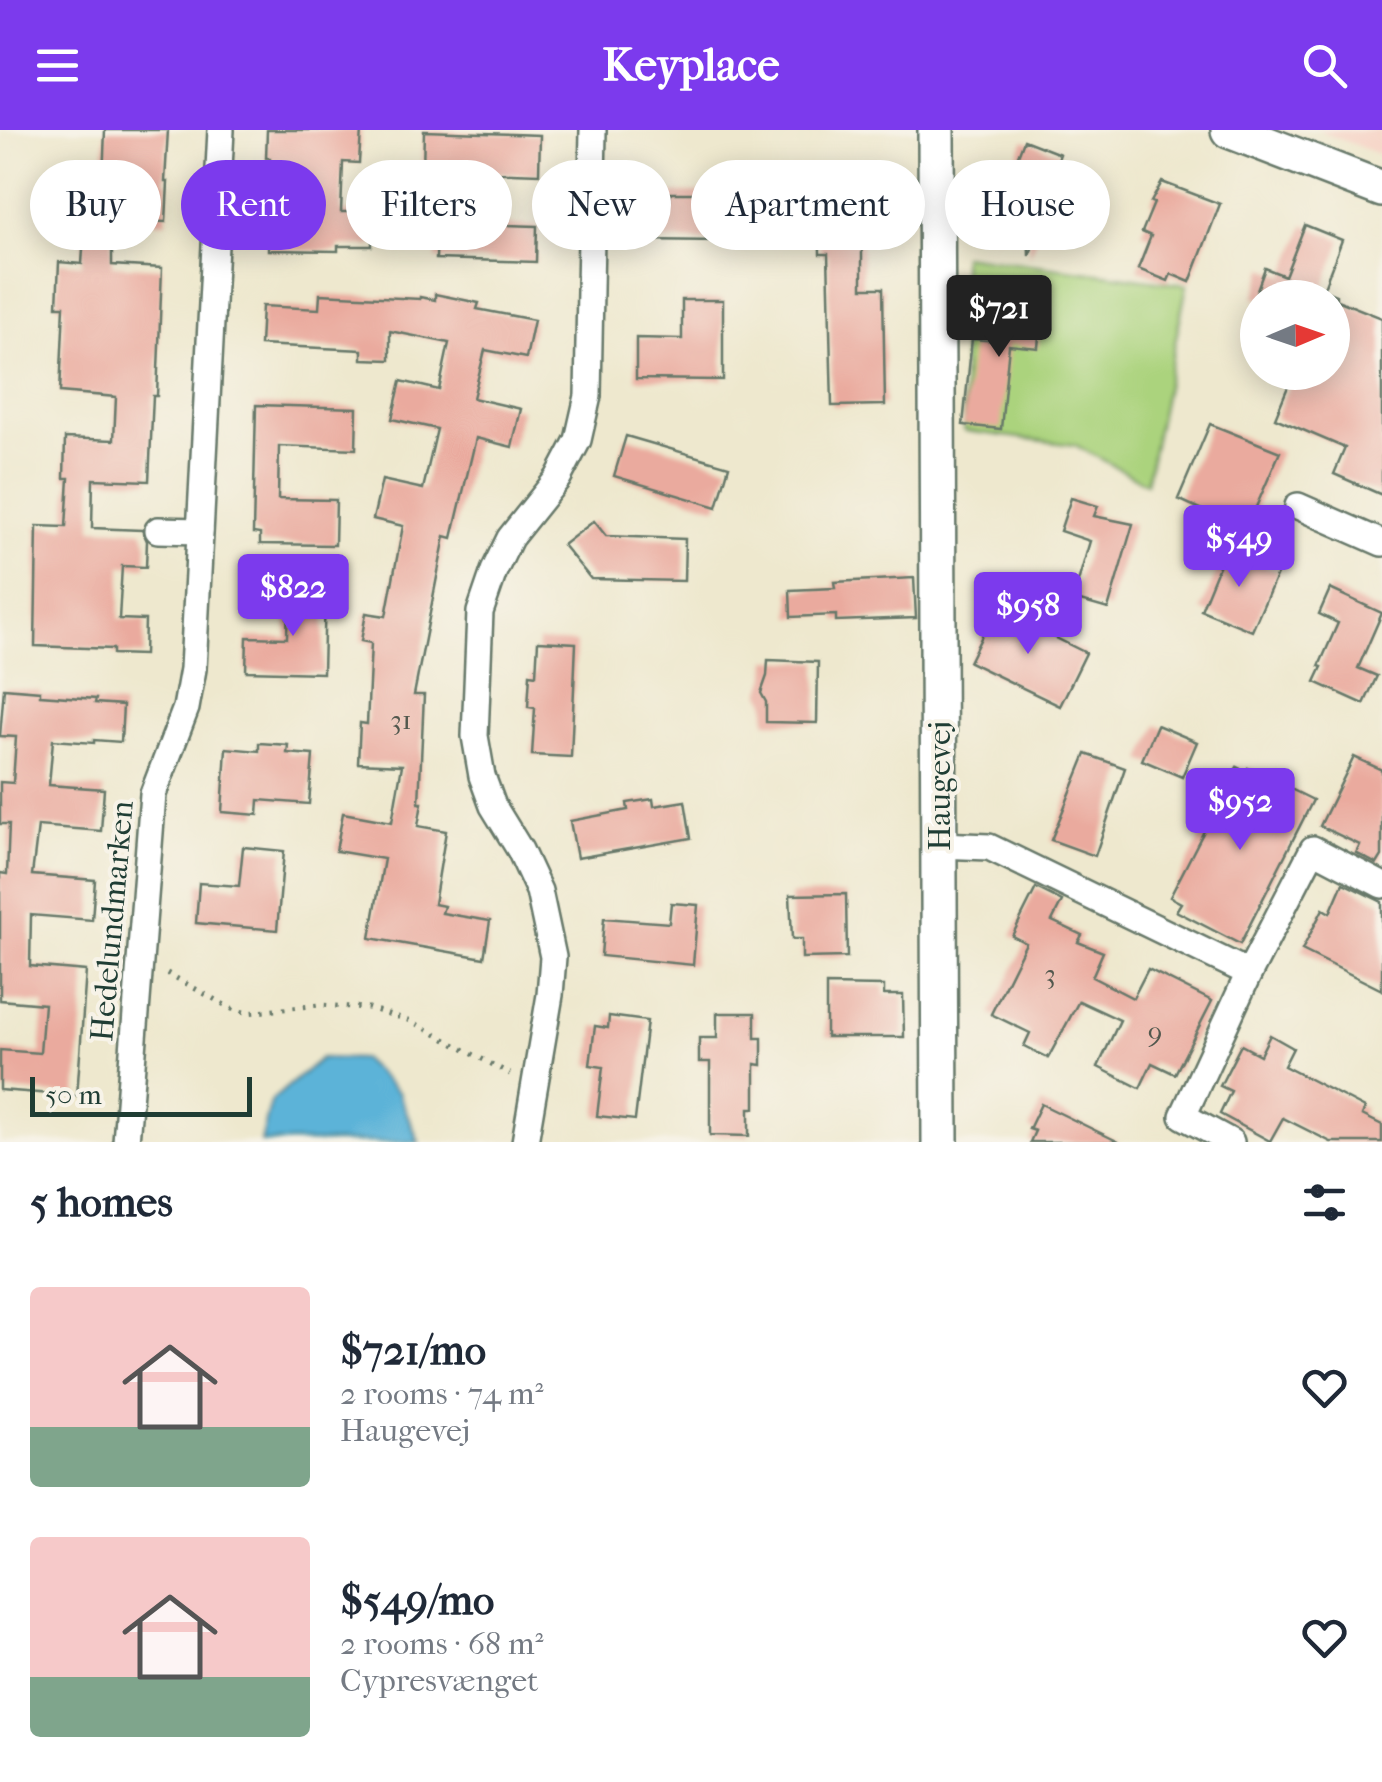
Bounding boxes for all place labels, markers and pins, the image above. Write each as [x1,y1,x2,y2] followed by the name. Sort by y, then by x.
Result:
[940,275,1058,360] pin: $721
[1180,505,1298,590] pin: $549
[234,554,352,639] pin: $822
[969,572,1087,657] pin: $958
[1181,768,1299,853] pin: $952

